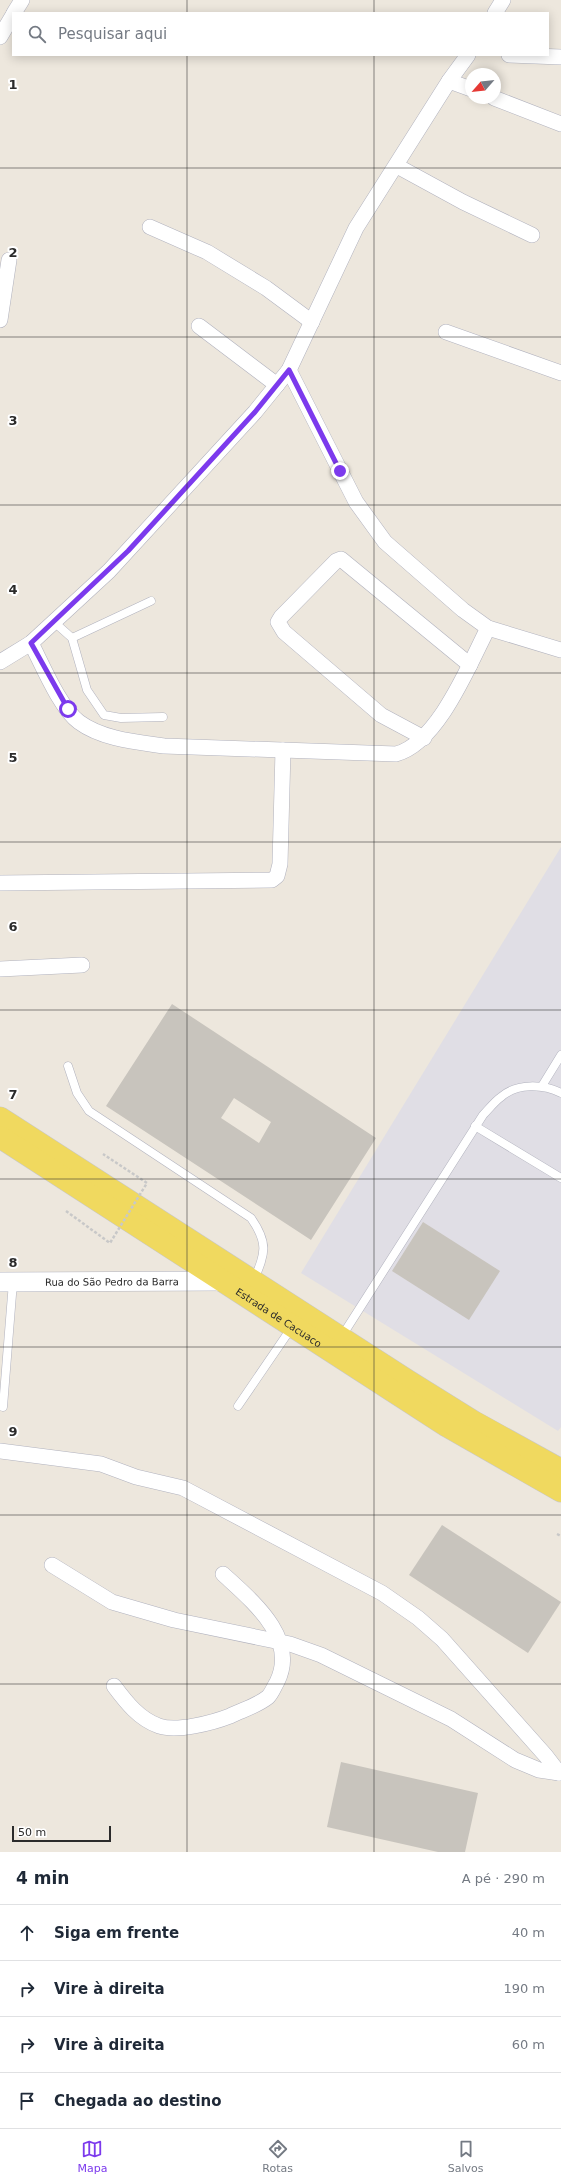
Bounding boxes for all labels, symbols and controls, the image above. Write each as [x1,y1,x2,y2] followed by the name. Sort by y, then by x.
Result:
[12,12,549,56] search box
[26,23,48,45] icon: search
[58,25,167,43] text: Pesquisar aqui
[465,68,501,104] north arrow
[8,77,18,92] text: 1
[8,245,18,260] text: 2
[8,413,18,428] text: 3
[331,462,349,480] route end
[8,582,18,597] text: 4
[59,700,77,718] route start
[8,750,18,765] text: 5
[8,919,18,934] text: 6
[8,1087,18,1102] text: 7
[8,1255,18,1270] text: 8
[45,1276,179,1287] street label: Rua do São Pedro da Barra
[234,1286,324,1349] street label: Estrada de Cacuaco
[8,1424,18,1439] text: 9
[12,1824,111,1843] scale bar
[18,1826,46,1839] text: 50 m
[16,1868,69,1888] text: 4 min
[462,1871,545,1886] text: A pé · 290 m
[16,1922,38,1944] icon: ahead
[54,1924,179,1942] text: Siga em frente
[512,1925,545,1940] text: 40 m
[16,1978,38,2000] icon: right
[54,1980,165,1998] text: Vire à direita
[503,1981,545,1996] text: 190 m
[16,2034,38,2056] icon: right
[54,2036,165,2054] text: Vire à direita
[512,2037,545,2052] text: 60 m
[16,2090,38,2112] icon: arrive
[54,2092,222,2110] text: Chegada ao destino
[77,2138,107,2175] tab: Mapa
[262,2138,293,2175] tab: Rotas
[448,2138,484,2175] tab: Salvos

